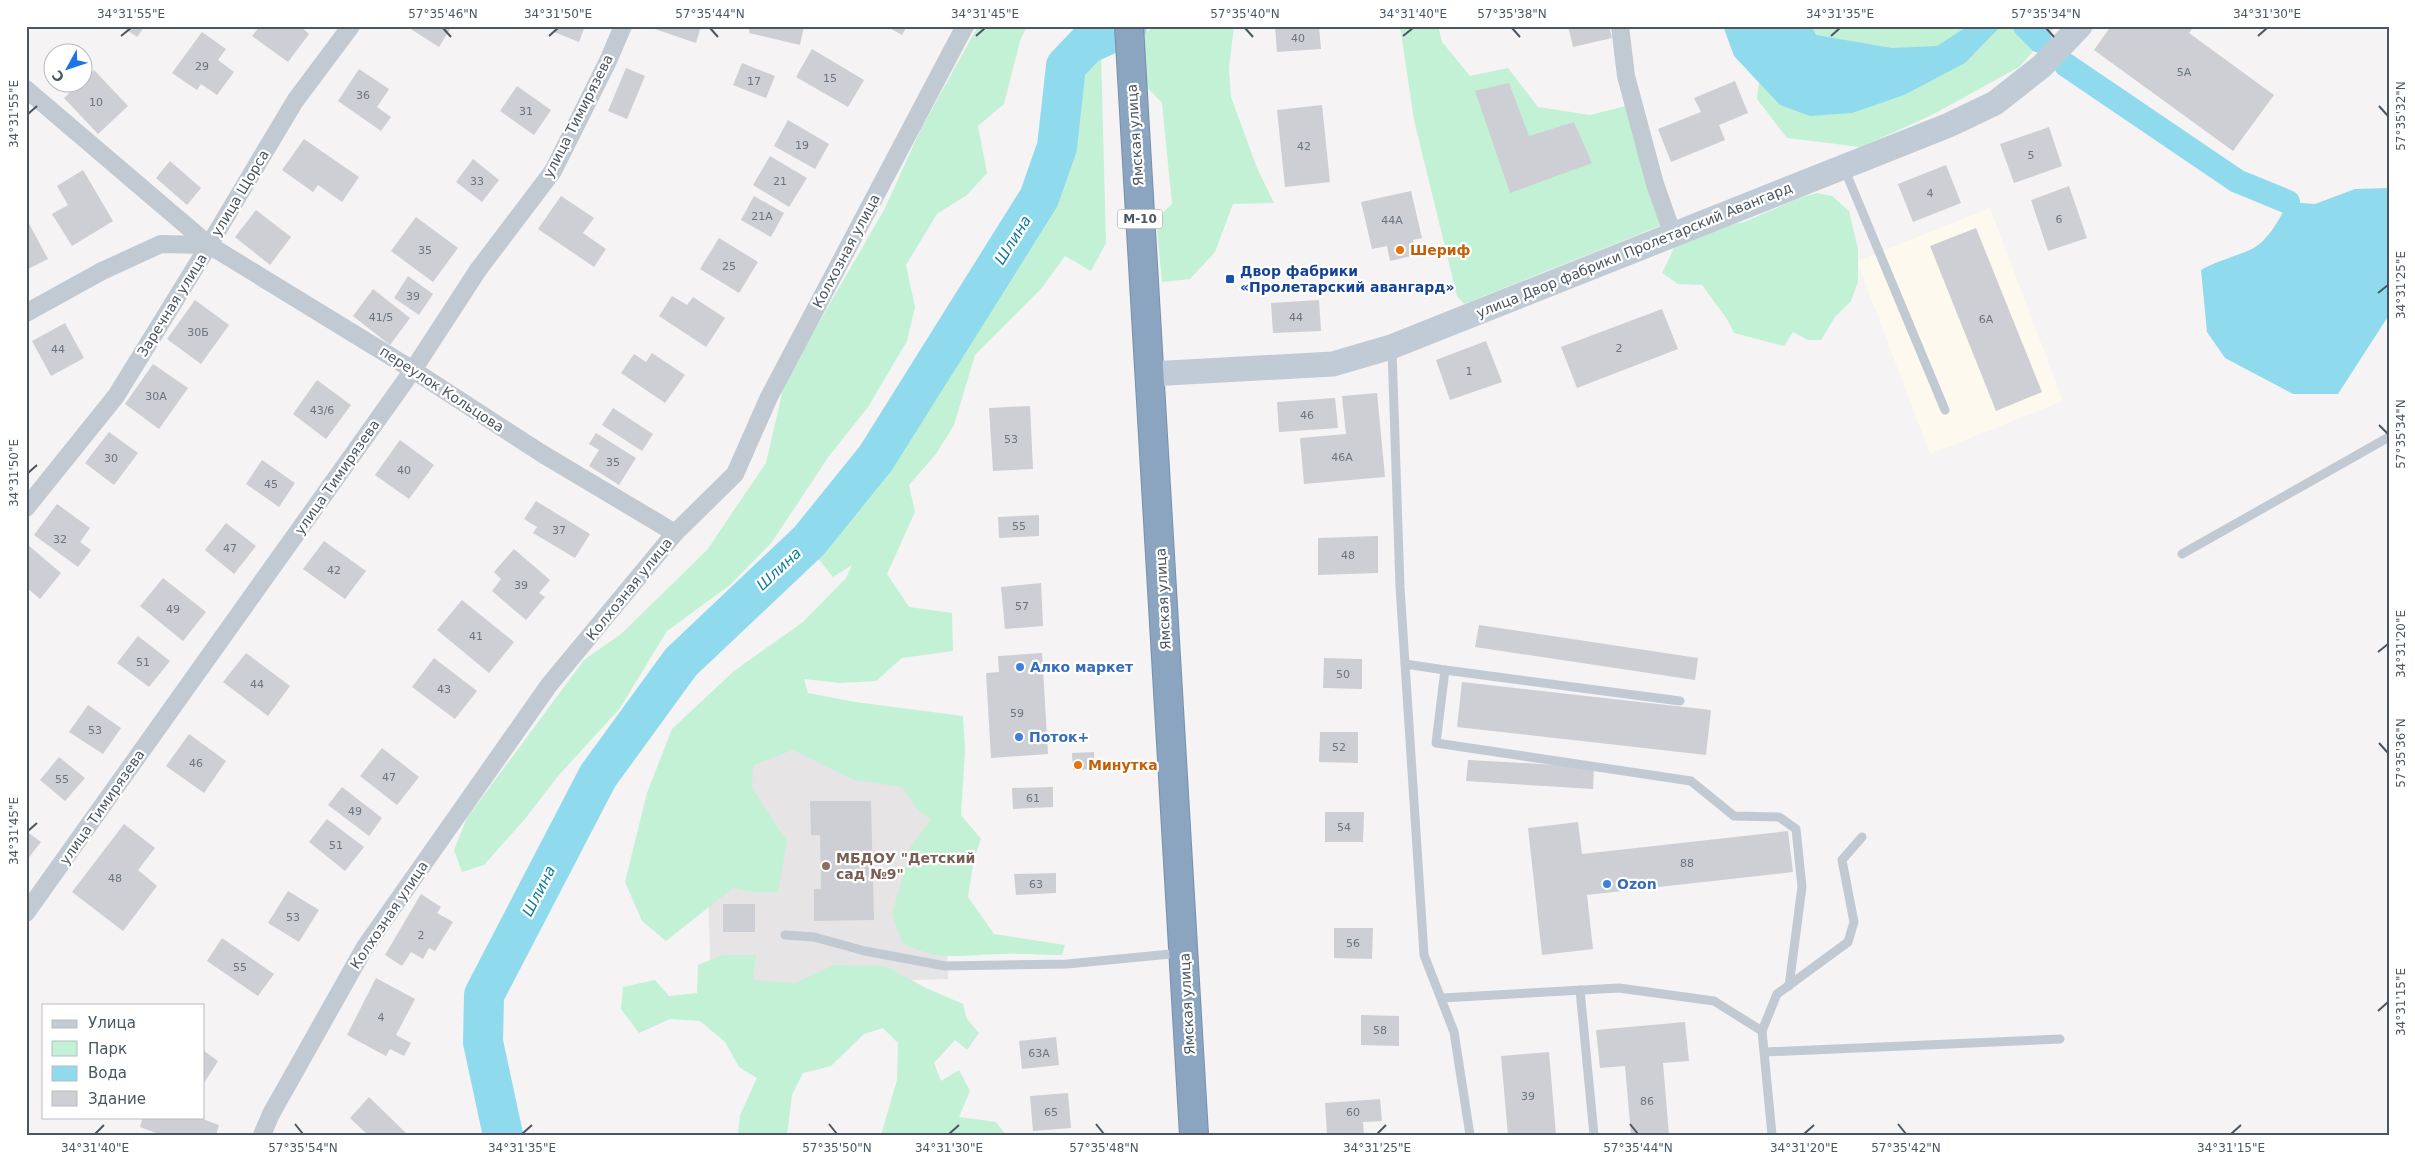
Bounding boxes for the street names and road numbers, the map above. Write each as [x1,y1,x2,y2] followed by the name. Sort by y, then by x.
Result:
[540,52,616,180] street label: улица Тимирязева
[1123,83,1147,187] street label: Ямская улица
[208,147,272,239] street label: улица Щорса
[1474,179,1794,321] street label: улица Двор фабрики Пролетарский Авангард
[809,191,883,311] street label: Колхозная улица
[1118,210,1162,228] road number: М-10
[134,251,210,359] street label: Заречная улица
[377,343,507,435] street label: переулок Кольцова
[291,417,383,537] street label: улица Тимирязева
[583,535,675,643] street label: Колхозная улица
[1152,547,1174,651] street label: Ямская улица
[56,747,148,867] street label: улица Тимирязева
[347,858,431,972] street label: Колхозная улица
[1176,952,1198,1056] street label: Ямская улица

